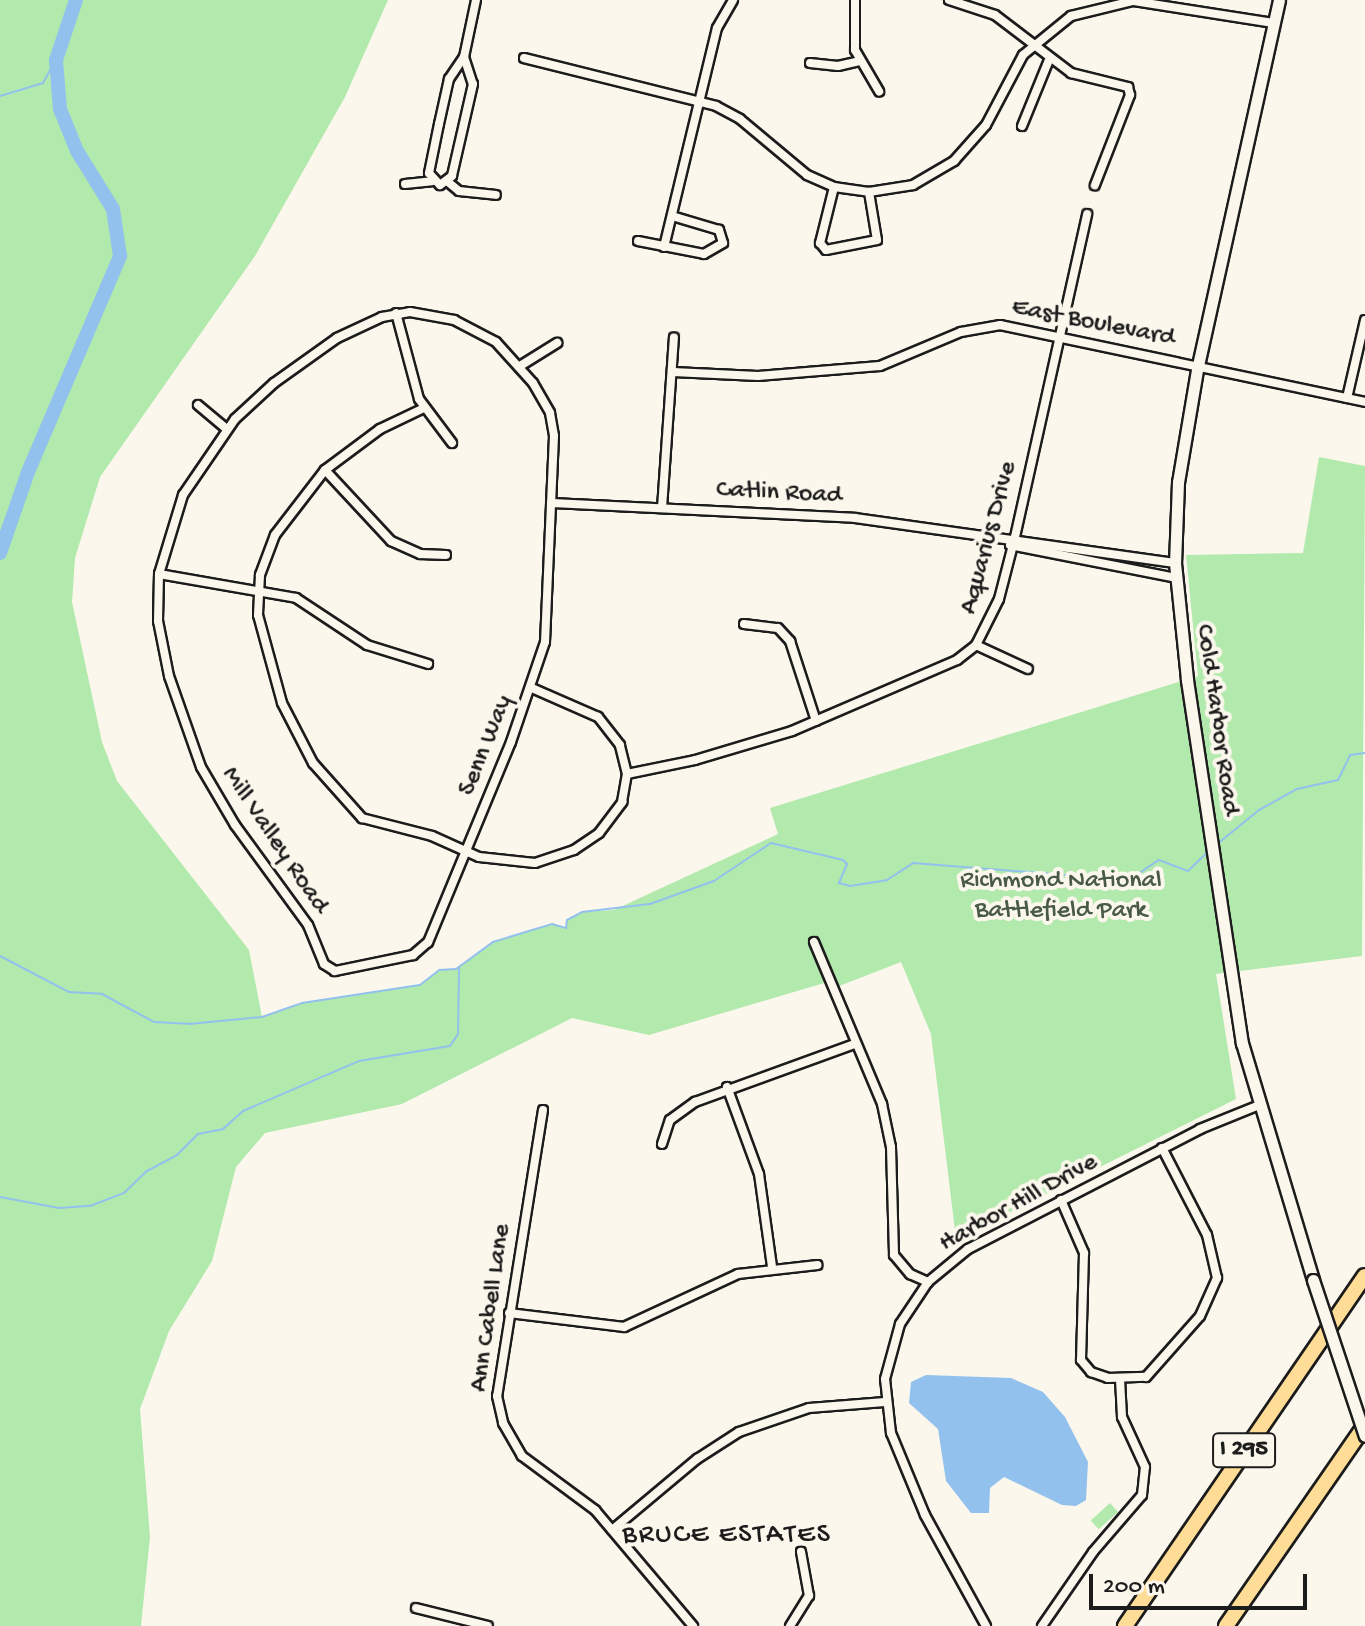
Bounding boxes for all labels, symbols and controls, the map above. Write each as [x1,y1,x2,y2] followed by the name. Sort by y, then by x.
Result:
[1009,293,1177,355] street label: East Boulevard
[955,458,1025,618] street label: Aquarius Drive
[715,475,843,513] street label: Catlin Road
[1187,622,1245,818] street label: Cold Harbor Road
[453,691,521,801] street label: Senn Way
[213,761,335,921] street label: Mill Valley Road
[960,866,1162,928] park label: Richmond National Battlefield Park
[935,1148,1103,1260] street label: Harbor Hill Drive
[465,1222,519,1394] street label: Ann Cabell Lane
[1212,1430,1276,1470] road number: I 295
[622,1519,832,1553] district label: BRUCE ESTATES
[1093,1558,1311,1608] scale bar
[1103,1573,1165,1602] text: 200 m

